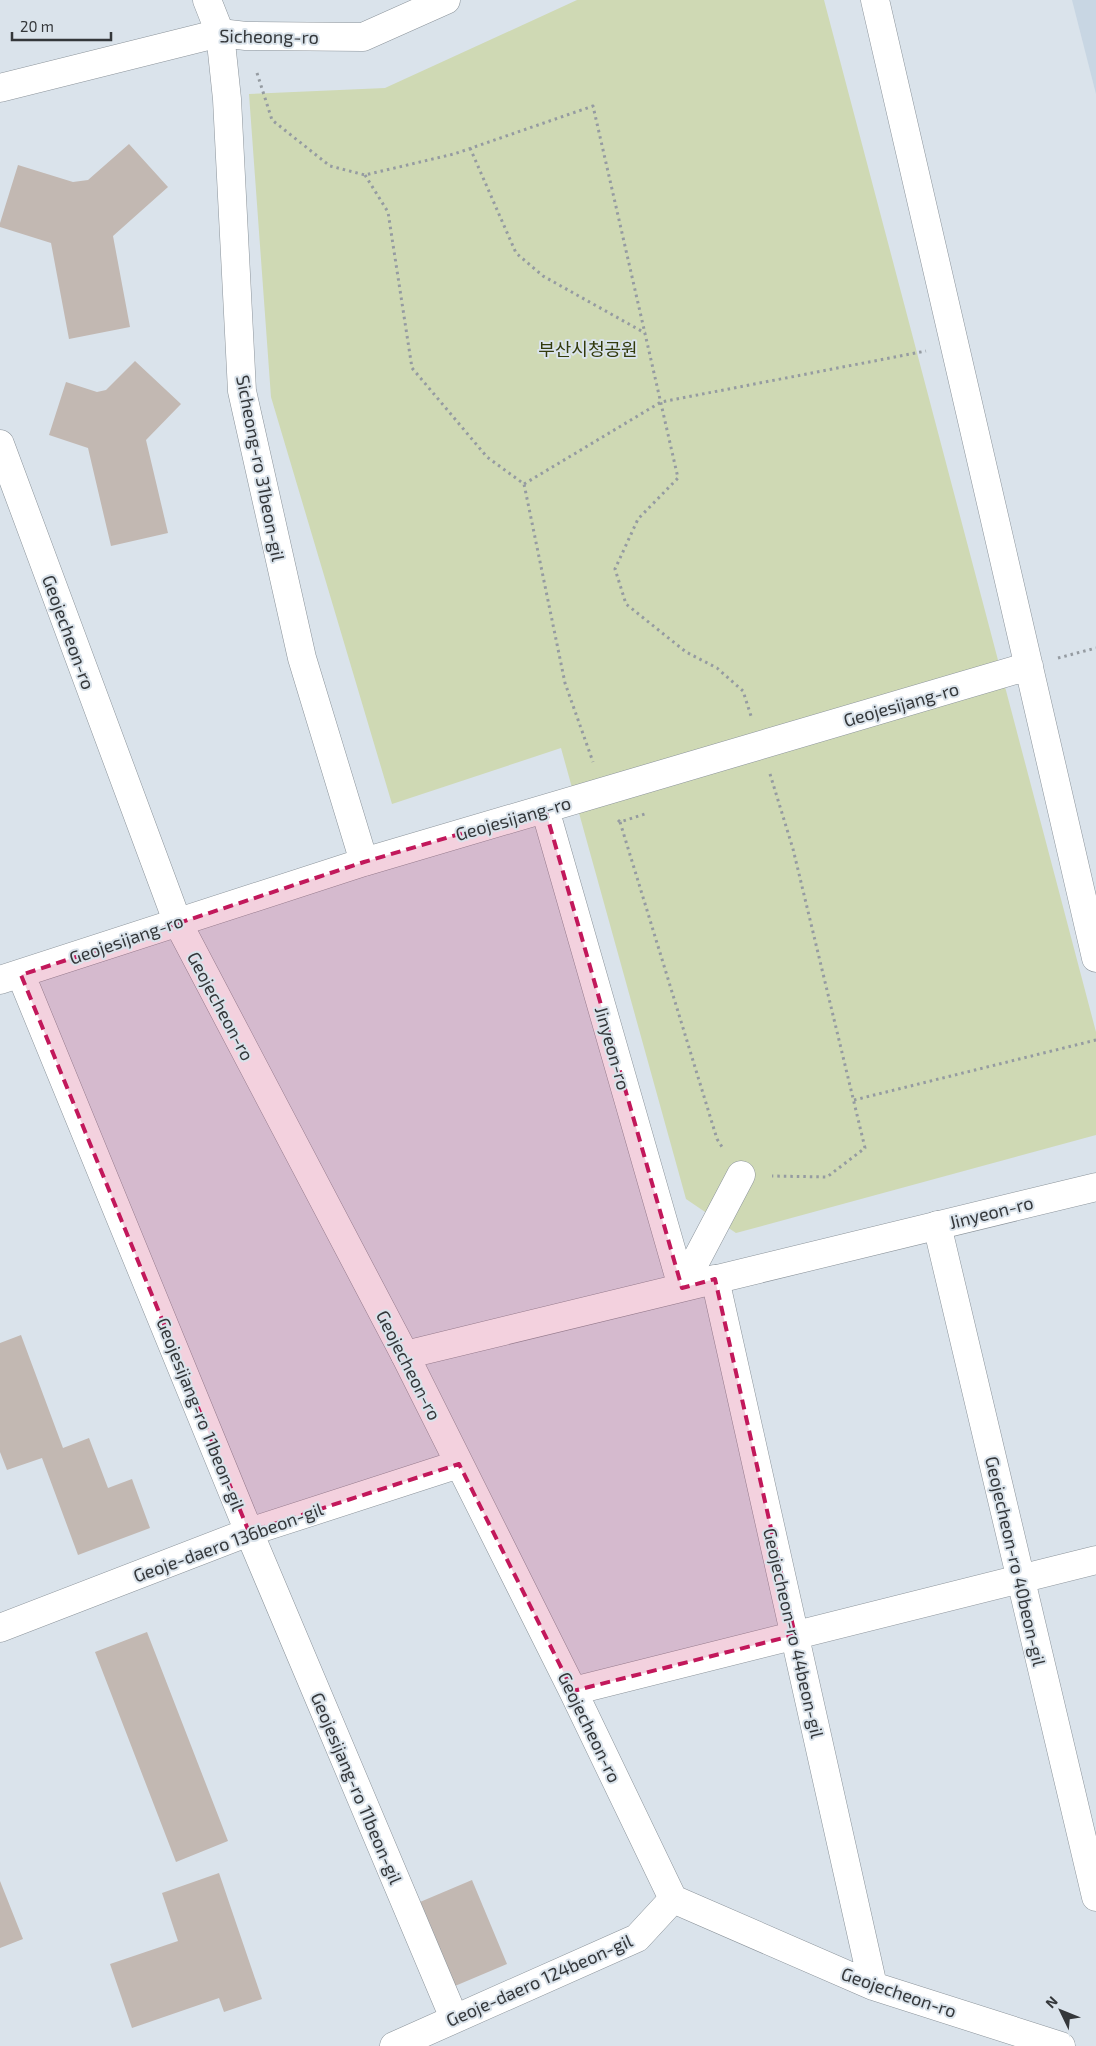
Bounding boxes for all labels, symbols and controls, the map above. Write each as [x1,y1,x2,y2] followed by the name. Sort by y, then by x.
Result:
[12,10,111,42] scale bar
[20,17,54,35] text: 20 m
[219,24,319,48] street label: Sicheong-ro
[538,338,638,360] park label: 부산시청공원
[232,373,290,564] street label: Sicheong-ro 31beon-gil
[38,572,100,692] street label: Geojecheon-ro
[841,677,961,731] street label: Geojesijang-ro
[453,791,573,845] street label: Geojesijang-ro
[66,909,186,969] street label: Geojesijang-ro
[183,948,259,1064] street label: Geojecheon-ro
[591,1004,635,1092] street label: Jinyeon-ro
[947,1191,1035,1233] street label: Jinyeon-ro
[372,1306,446,1424] street label: Geojecheon-ro
[152,1314,250,1514] street label: Geojesijang-ro 11beon-gil
[981,1454,1051,1669] street label: Geojecheon-ro 40beon-gil
[130,1497,327,1587] street label: Geoje-daero 136beon-gil
[759,1526,829,1741] street label: Geojecheon-ro 44beon-gil
[554,1668,626,1786] street label: Geojecheon-ro
[307,1689,408,1888] street label: Geojesijang-ro 11beon-gil
[443,1929,636,2031] street label: Geoje-daero 124beon-gil
[839,1962,959,2022] street label: Geojecheon-ro
[1036,1986,1086,2036] north arrow
[1041,1992,1061,2011] text: N

